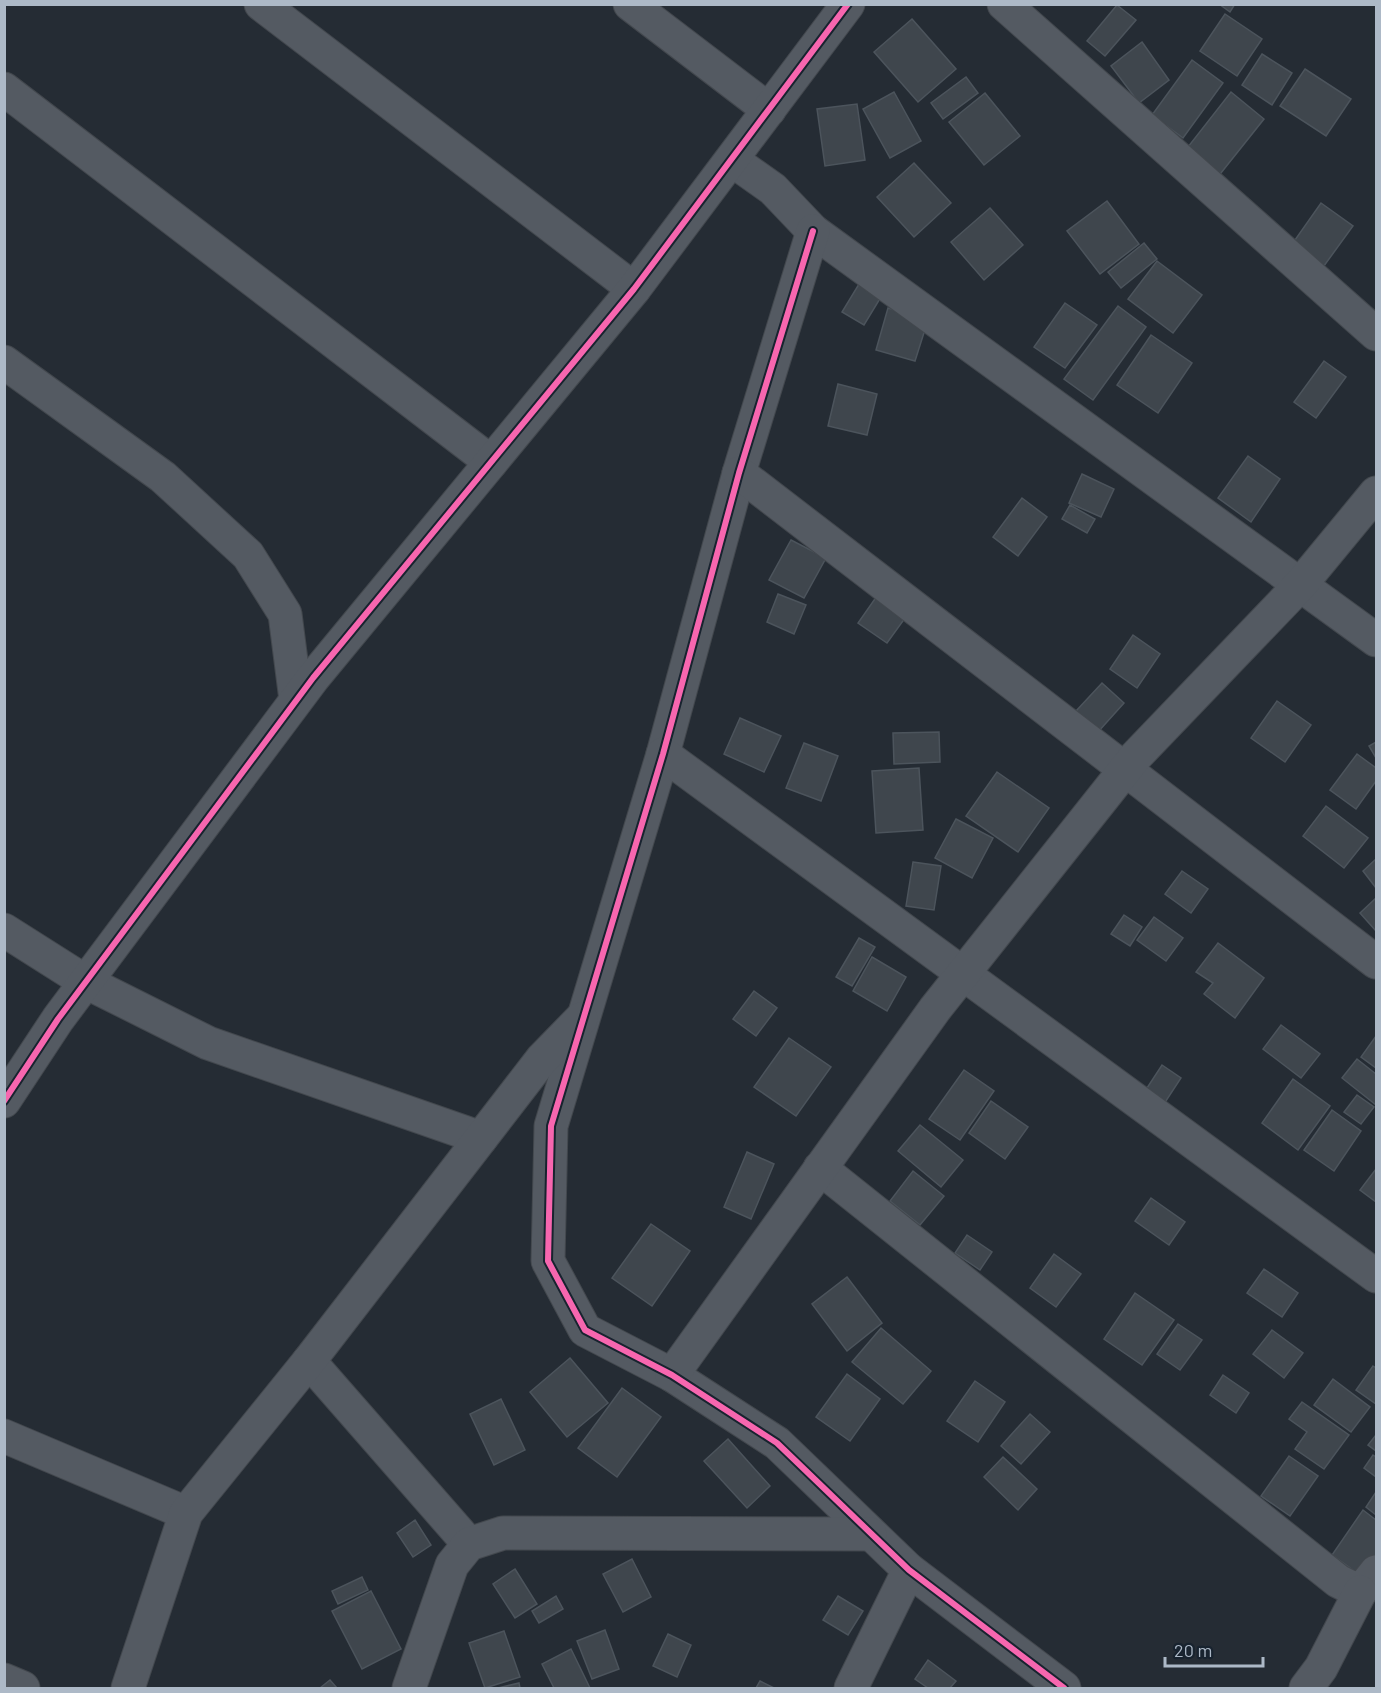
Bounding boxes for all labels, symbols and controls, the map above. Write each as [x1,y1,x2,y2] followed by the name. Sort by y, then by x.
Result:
[1165,1630,1262,1668] scale bar
[1174,1639,1212,1661] text: 20 m

